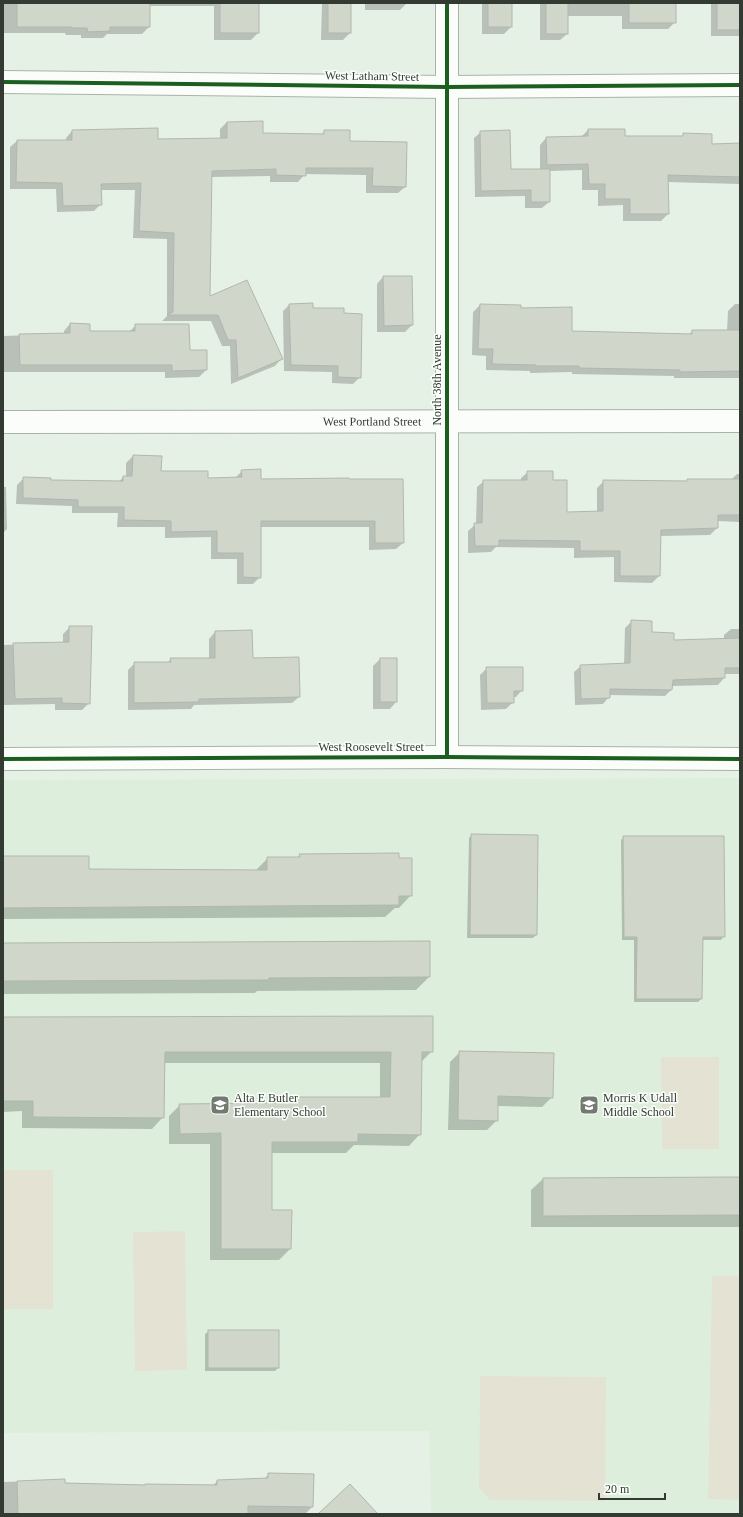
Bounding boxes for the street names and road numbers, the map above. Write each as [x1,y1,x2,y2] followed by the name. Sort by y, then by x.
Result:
[325,68,420,84] street label: West Latham Street
[430,334,444,426] street label: North 38th Avenue
[323,414,422,429] street label: West Portland Street
[318,740,425,754] street label: West Roosevelt Street

